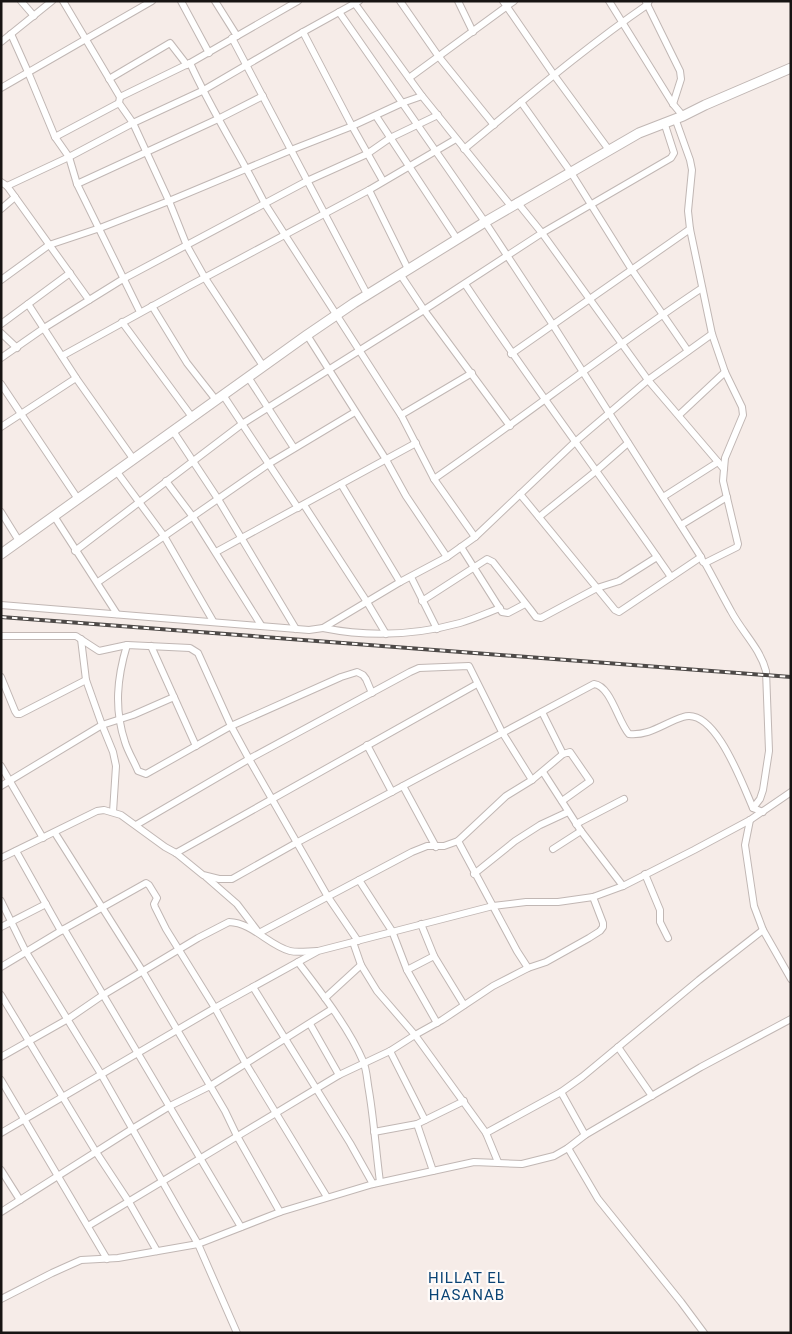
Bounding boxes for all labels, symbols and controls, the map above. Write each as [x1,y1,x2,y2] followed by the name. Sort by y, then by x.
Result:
[428,1269,506,1304] district label: HILLAT EL HASANAB

